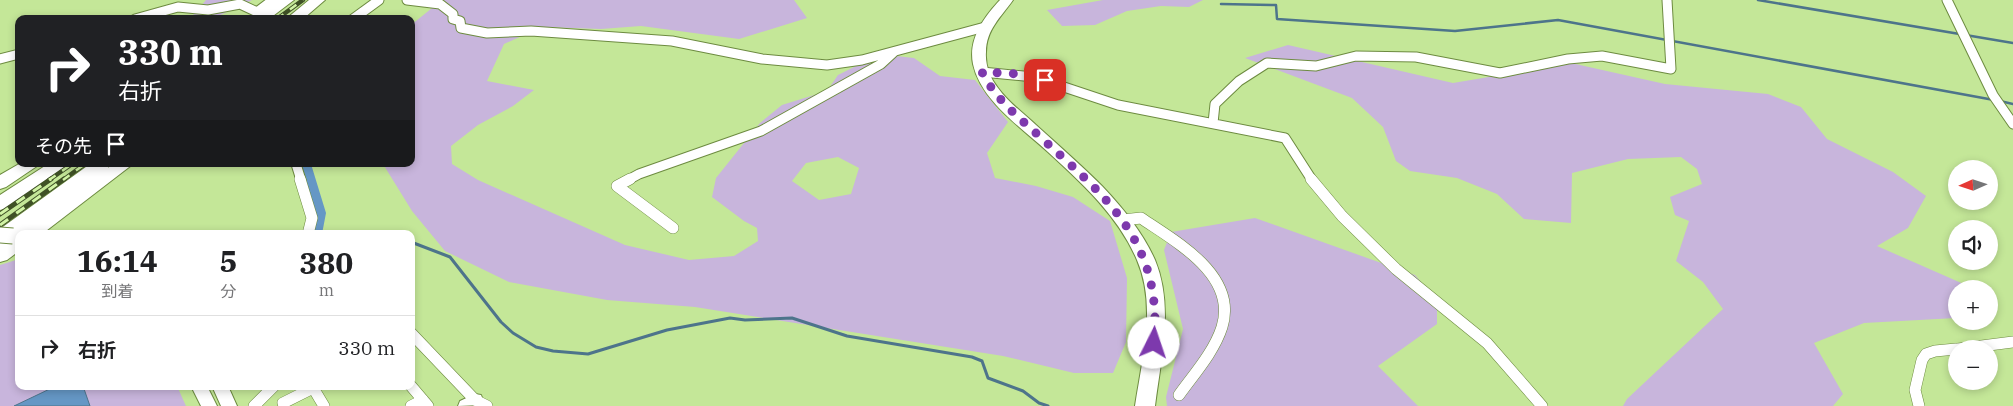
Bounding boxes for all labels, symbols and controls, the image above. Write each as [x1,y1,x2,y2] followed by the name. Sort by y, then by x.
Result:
[118,29,223,75] text: 330 m
[35,35,100,100] icon: right
[1024,59,1066,101] pin
[1031,66,1059,94] icon: arrive
[118,76,162,105] text: 右折
[102,130,130,158] icon: arrive
[35,134,92,158] text: その先
[1948,160,1998,210] north arrow
[1948,160,1998,390] map controls
[1948,220,1998,270] button: sound
[77,241,158,280] text: 16:14
[220,241,238,280] text: 5
[299,243,353,282] text: 380
[319,280,334,300] text: m
[1948,280,1998,330] button: +
[101,281,133,301] text: 到着
[221,281,237,301] text: 分
[1127,316,1179,368] position arrow
[35,334,63,362] icon: right
[338,336,395,360] text: 330 m
[78,338,116,362] text: 右折
[1948,340,1998,390] button: −

